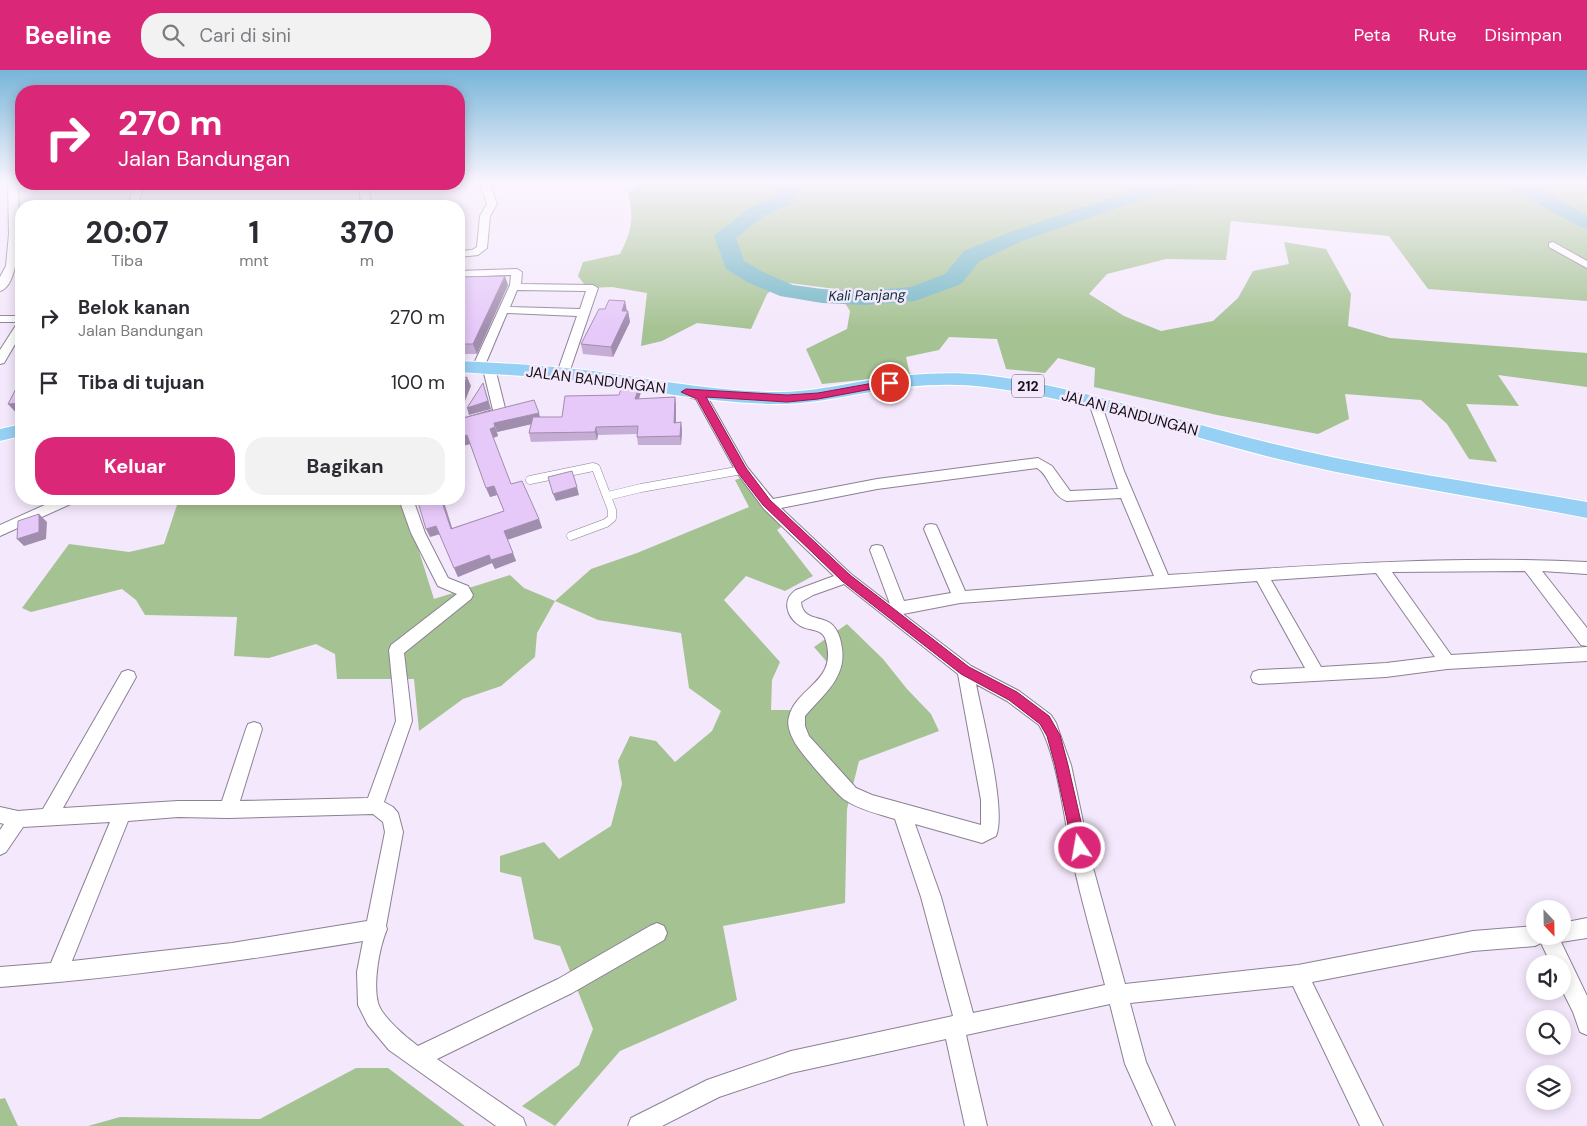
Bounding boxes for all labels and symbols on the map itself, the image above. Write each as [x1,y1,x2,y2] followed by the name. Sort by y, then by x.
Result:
[828,285,906,305] water label: Kali Panjang
[525,362,667,398] street label: JALAN BANDUNGAN
[869,362,911,404] pin
[1012,374,1044,398] road number: 212
[1059,385,1201,441] street label: JALAN BANDUNGAN
[1053,821,1105,873] position arrow
[1526,900,1571,945] north arrow

